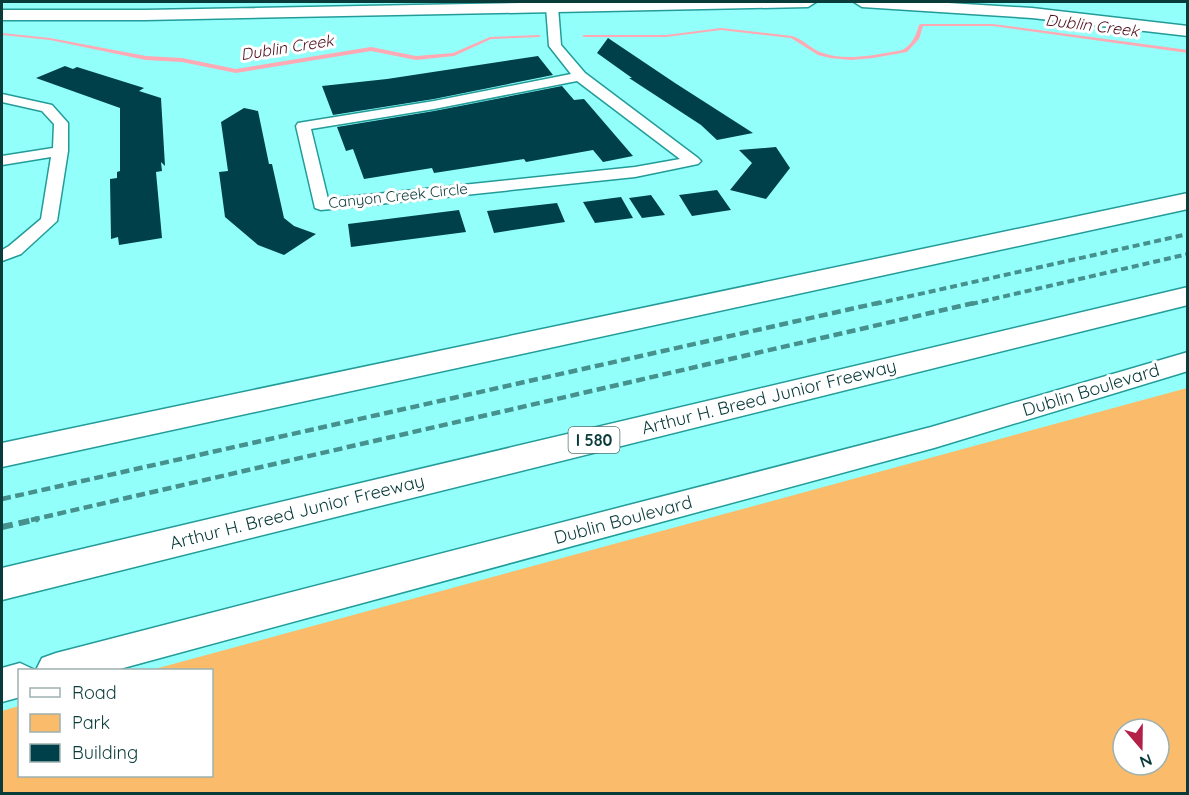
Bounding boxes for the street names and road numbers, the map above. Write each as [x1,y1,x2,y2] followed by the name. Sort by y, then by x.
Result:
[327,179,469,212] street label: Canyon Creek Circle
[639,354,899,439] street label: Arthur H. Breed Junior Freeway
[1020,358,1162,421] street label: Dublin Boulevard
[568,427,620,453] road number: I 580
[167,469,427,554] street label: Arthur H. Breed Junior Freeway
[551,490,694,549] street label: Dublin Boulevard

